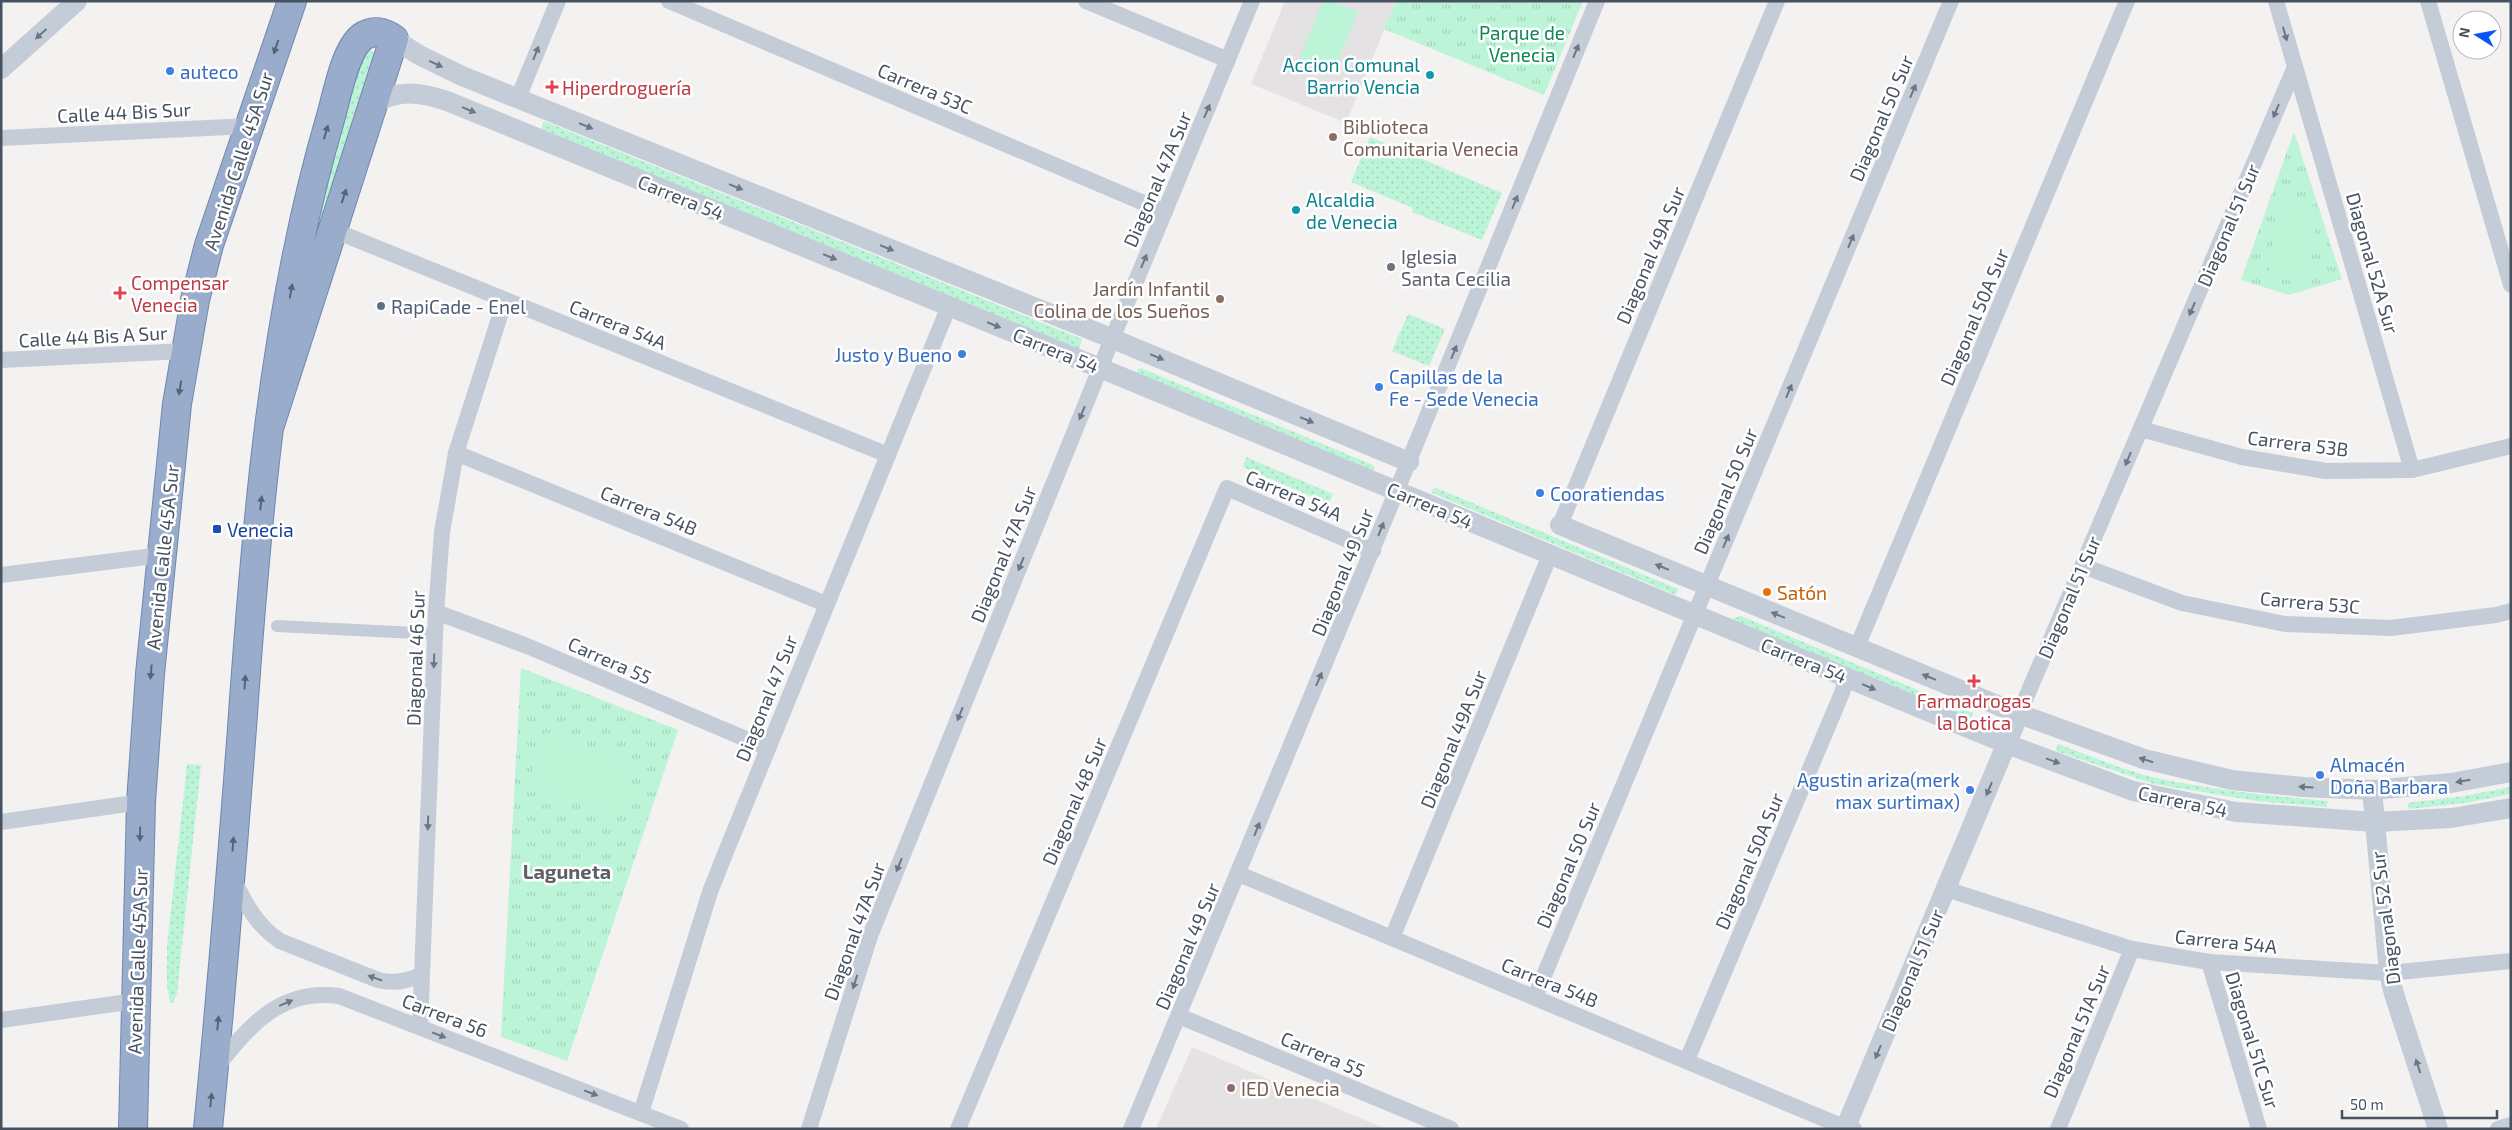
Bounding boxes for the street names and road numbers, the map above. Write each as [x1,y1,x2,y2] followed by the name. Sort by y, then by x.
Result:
[1844,51,1918,185] street label: Diagonal 50 Sur
[874,58,976,118] street label: Carrera 53C
[198,68,278,253] street label: Avenida Calle 45A Sur
[56,97,192,127] street label: Calle 44 Bis Sur
[1118,107,1196,250] street label: Diagonal 47A Sur
[2192,160,2264,290] street label: Diagonal 51 Sur
[635,169,727,225] street label: Carrera 54
[1611,182,1689,327] street label: Diagonal 49A Sur
[2342,190,2404,336] street label: Diagonal 52A Sur
[1935,245,2013,389] street label: Diagonal 50A Sur
[566,294,670,354] street label: Carrera 54A
[18,321,168,351] street label: Calle 44 Bis A Sur
[1010,322,1102,378] street label: Carrera 54
[1688,424,1762,558] street label: Diagonal 50 Sur
[2246,425,2350,461] street label: Carrera 53B
[141,463,183,651] street label: Avenida Calle 45A Sur
[1242,464,1346,526] street label: Carrera 54A
[1384,477,1476,533] street label: Carrera 54
[597,480,701,540] street label: Carrera 54B
[965,482,1041,626] street label: Diagonal 47A Sur
[1306,504,1378,639] street label: Diagonal 49 Sur
[2033,532,2105,662] street label: Diagonal 51 Sur
[2259,586,2361,618] street label: Carrera 53C
[401,589,429,726] street label: Diagonal 46 Sur
[565,631,655,689] street label: Carrera 55
[730,631,802,765] street label: Diagonal 47 Sur
[1758,632,1850,688] street label: Carrera 54
[1415,666,1491,812] street label: Diagonal 49A Sur
[1037,733,1111,868] street label: Diagonal 48 Sur
[2136,780,2230,822] street label: Carrera 54
[1710,789,1788,933] street label: Diagonal 50A Sur
[1531,798,1605,932] street label: Diagonal 50 Sur
[2365,850,2405,986] street label: Diagonal 52 Sur
[818,858,890,1003] street label: Diagonal 47A Sur
[122,867,152,1055] street label: Avenida Calle 45A Sur
[1150,879,1224,1013] street label: Diagonal 49 Sur
[1876,905,1948,1035] street label: Diagonal 51 Sur
[2174,924,2278,958] street label: Carrera 54A
[1498,952,1602,1012] street label: Carrera 54B
[2038,961,2115,1101] street label: Diagonal 51A Sur
[2221,969,2285,1112] street label: Diagonal 51C Sur
[399,988,491,1042] street label: Carrera 56
[1277,1026,1369,1082] street label: Carrera 55

